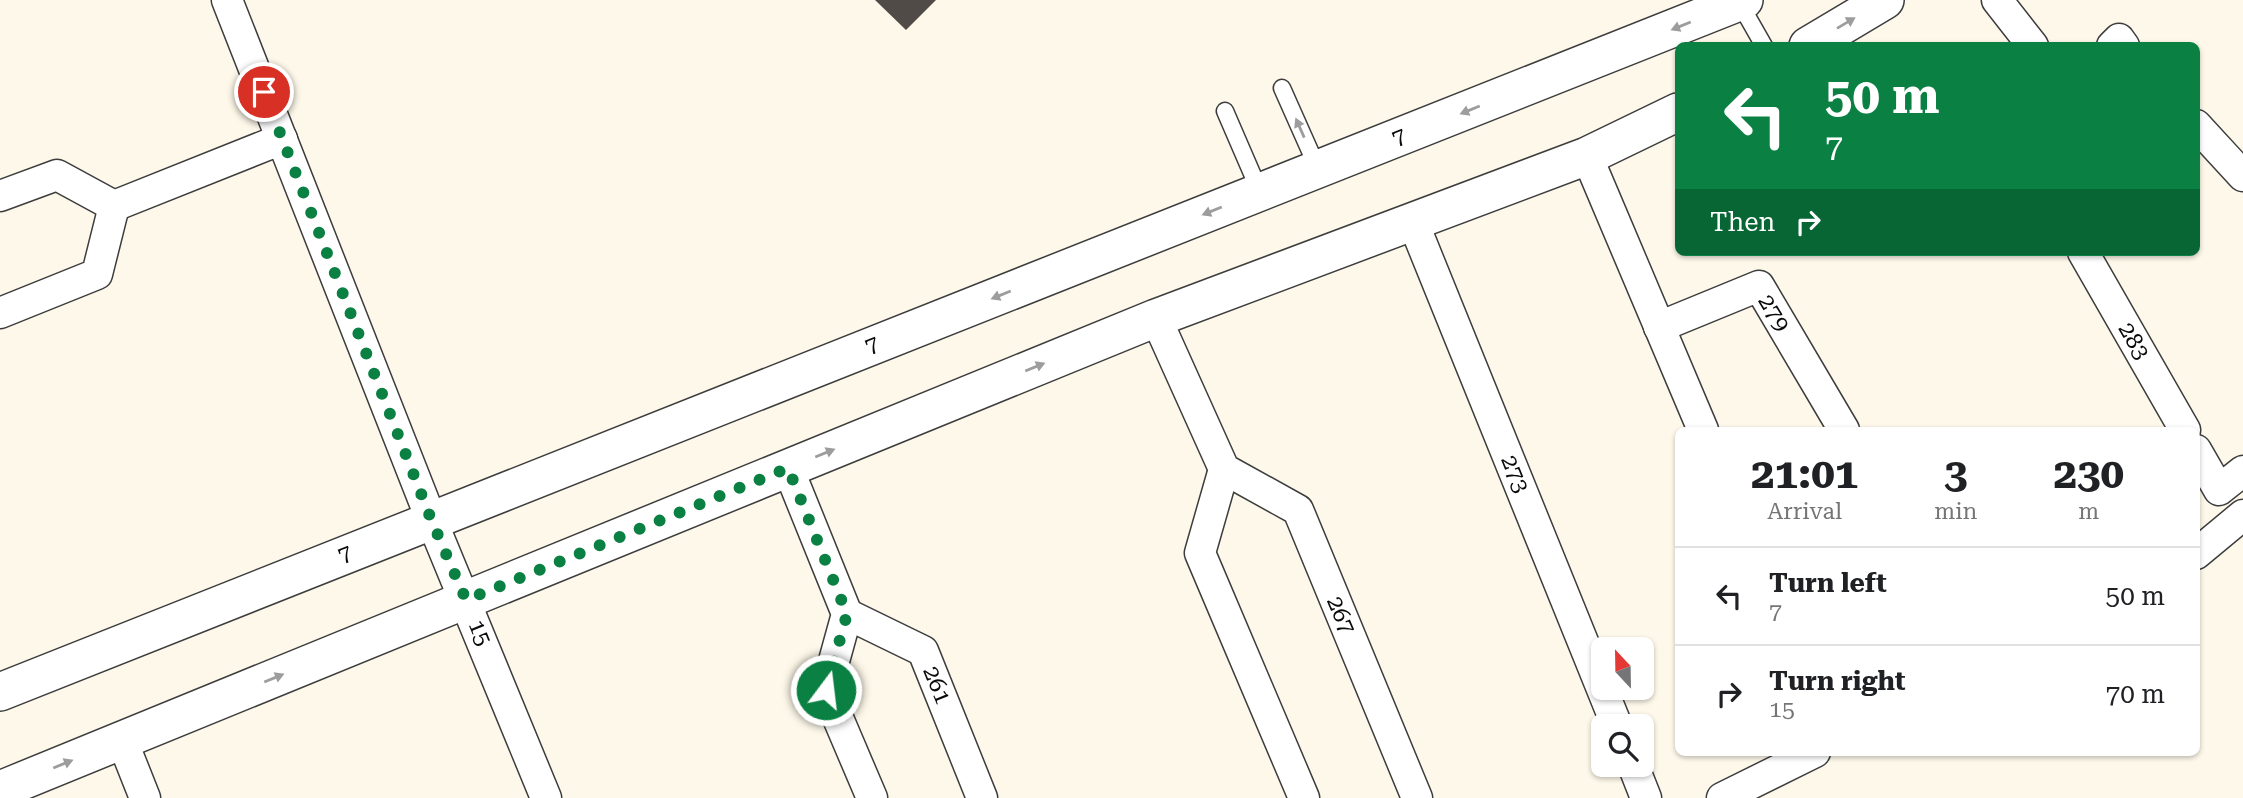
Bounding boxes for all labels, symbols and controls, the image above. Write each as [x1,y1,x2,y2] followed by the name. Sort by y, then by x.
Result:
[1837,16,1856,29] one-way arrow
[1671,20,1692,31] one-way arrow
[234,62,294,122] pin
[1825,68,1940,125] text: 50 m
[1710,70,1801,161] icon: left
[245,73,283,111] icon: arrive
[1459,104,1480,115] one-way arrow
[1294,118,1305,139] one-way arrow
[1388,122,1410,152] street label: 7
[1825,127,1843,165] text: 7
[1789,203,1827,241] icon: right
[1202,206,1223,217] one-way arrow
[1710,207,1775,237] text: Then
[990,289,1011,300] one-way arrow
[1752,289,1796,337] street label: 279
[2113,318,2155,364] street label: 283
[861,330,883,360] street label: 7
[1025,362,1046,373] one-way arrow
[814,448,835,459] one-way arrow
[1751,449,1858,498] text: 21:01
[1944,449,1968,498] text: 3
[2053,449,2124,498] text: 230
[1495,451,1535,497] street label: 273
[1767,498,1842,525] text: Arrival
[1934,498,1977,525] text: min
[2078,498,2099,525] text: m
[334,539,356,569] street label: 7
[1769,568,1887,598] text: Turn left
[1710,577,1748,615] icon: left
[2106,581,2165,611] text: 50 m
[1321,592,1361,638] street label: 267
[1769,598,1782,625] text: 7
[463,616,497,650] street label: 15
[1591,637,1654,700] north arrow
[1591,637,1654,777] map controls
[789,653,863,727] position arrow
[917,662,957,708] street label: 261
[1769,666,1905,696] text: Turn right
[263,673,284,684] one-way arrow
[1710,675,1748,713] icon: right
[2106,679,2165,709] text: 70 m
[1769,696,1795,723] text: 15
[1591,714,1654,777] button: search
[53,759,74,770] one-way arrow

